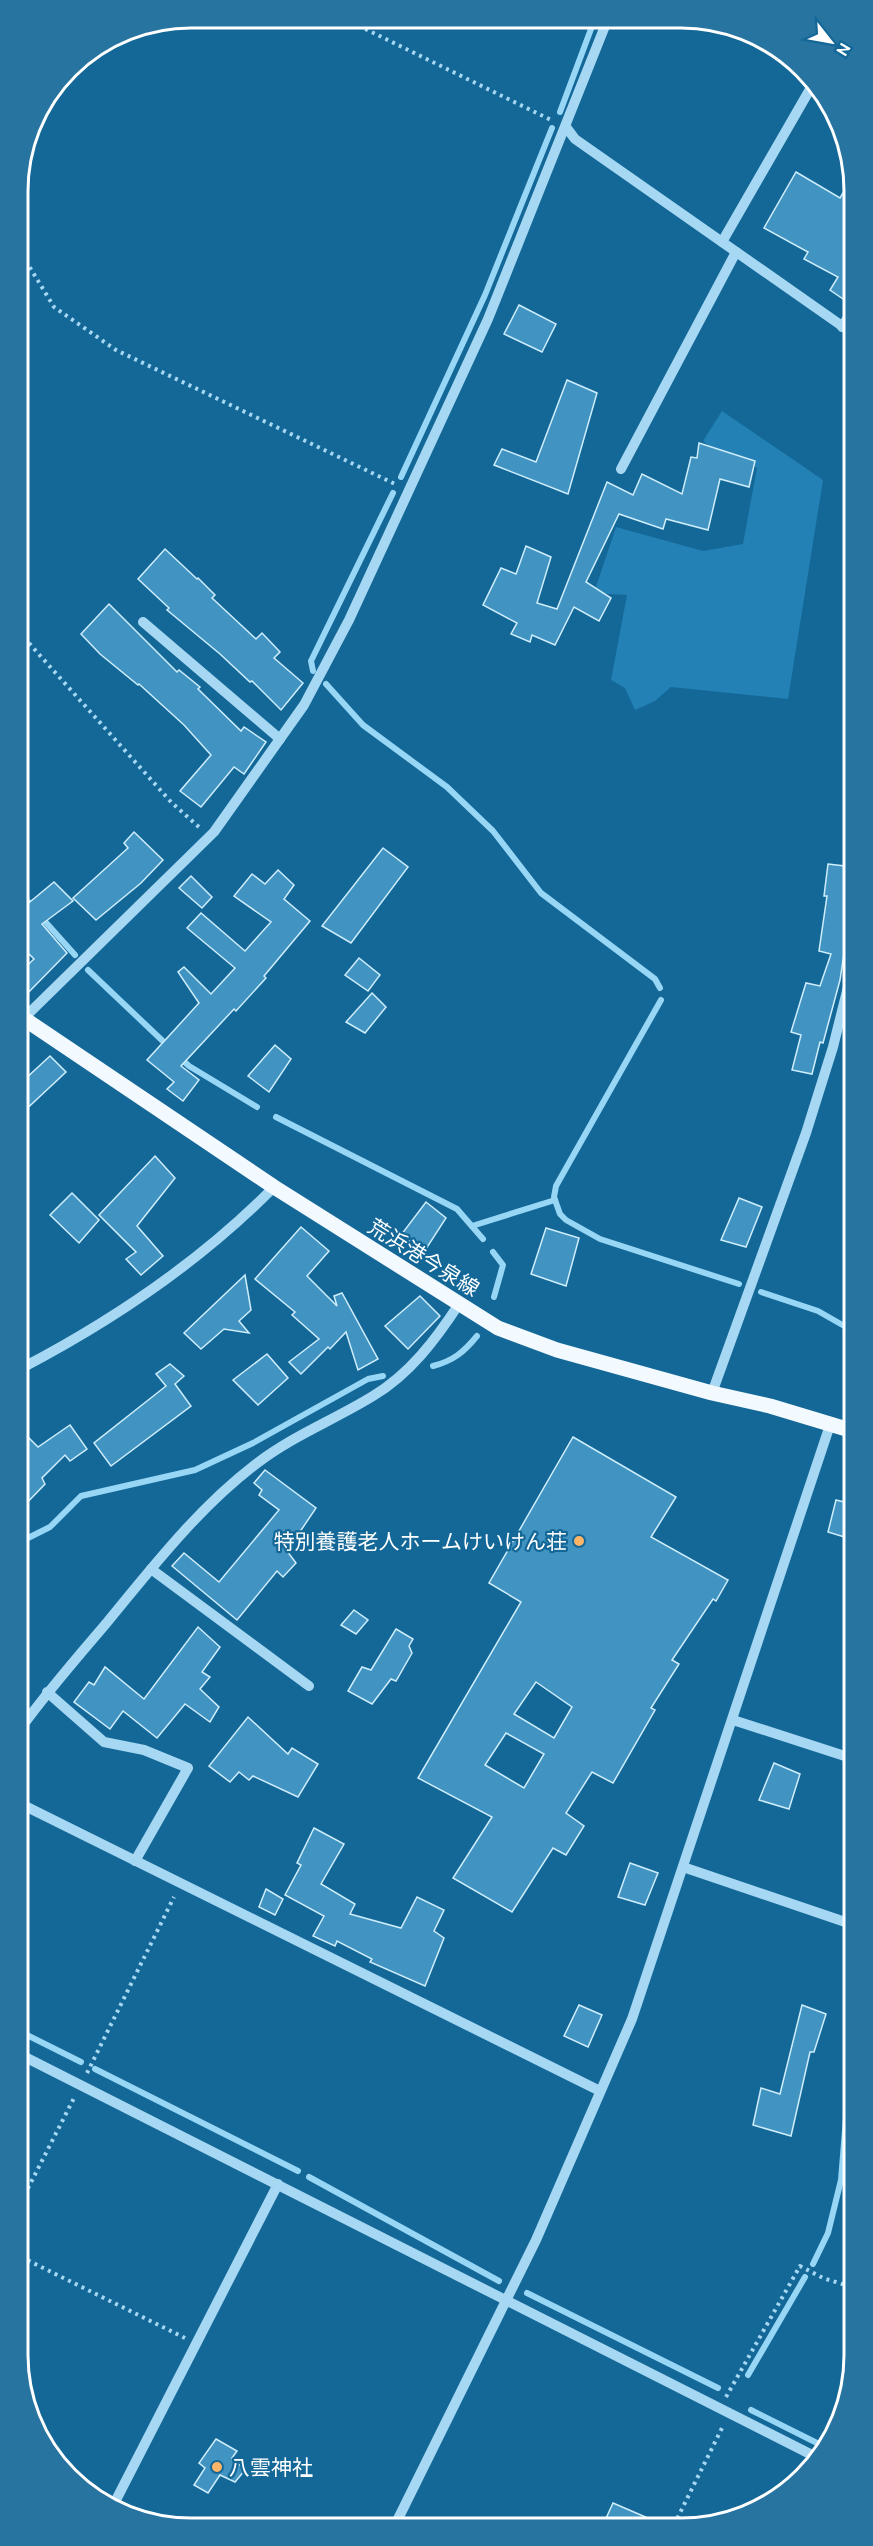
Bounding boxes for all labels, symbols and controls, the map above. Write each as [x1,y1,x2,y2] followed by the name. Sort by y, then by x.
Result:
[801,12,861,72] north arrow
[833,40,855,59] text: N
[364,1213,484,1301] street label: 荒浜港今泉線
[274,1529,567,1553] place label: 特別養護老人ホームけいけん荘
[572,1534,586,1548] marker: 特別養護老人ホームけいけん荘
[229,2455,313,2479] place label: 八雲神社
[210,2460,224,2474] marker: 八雲神社

